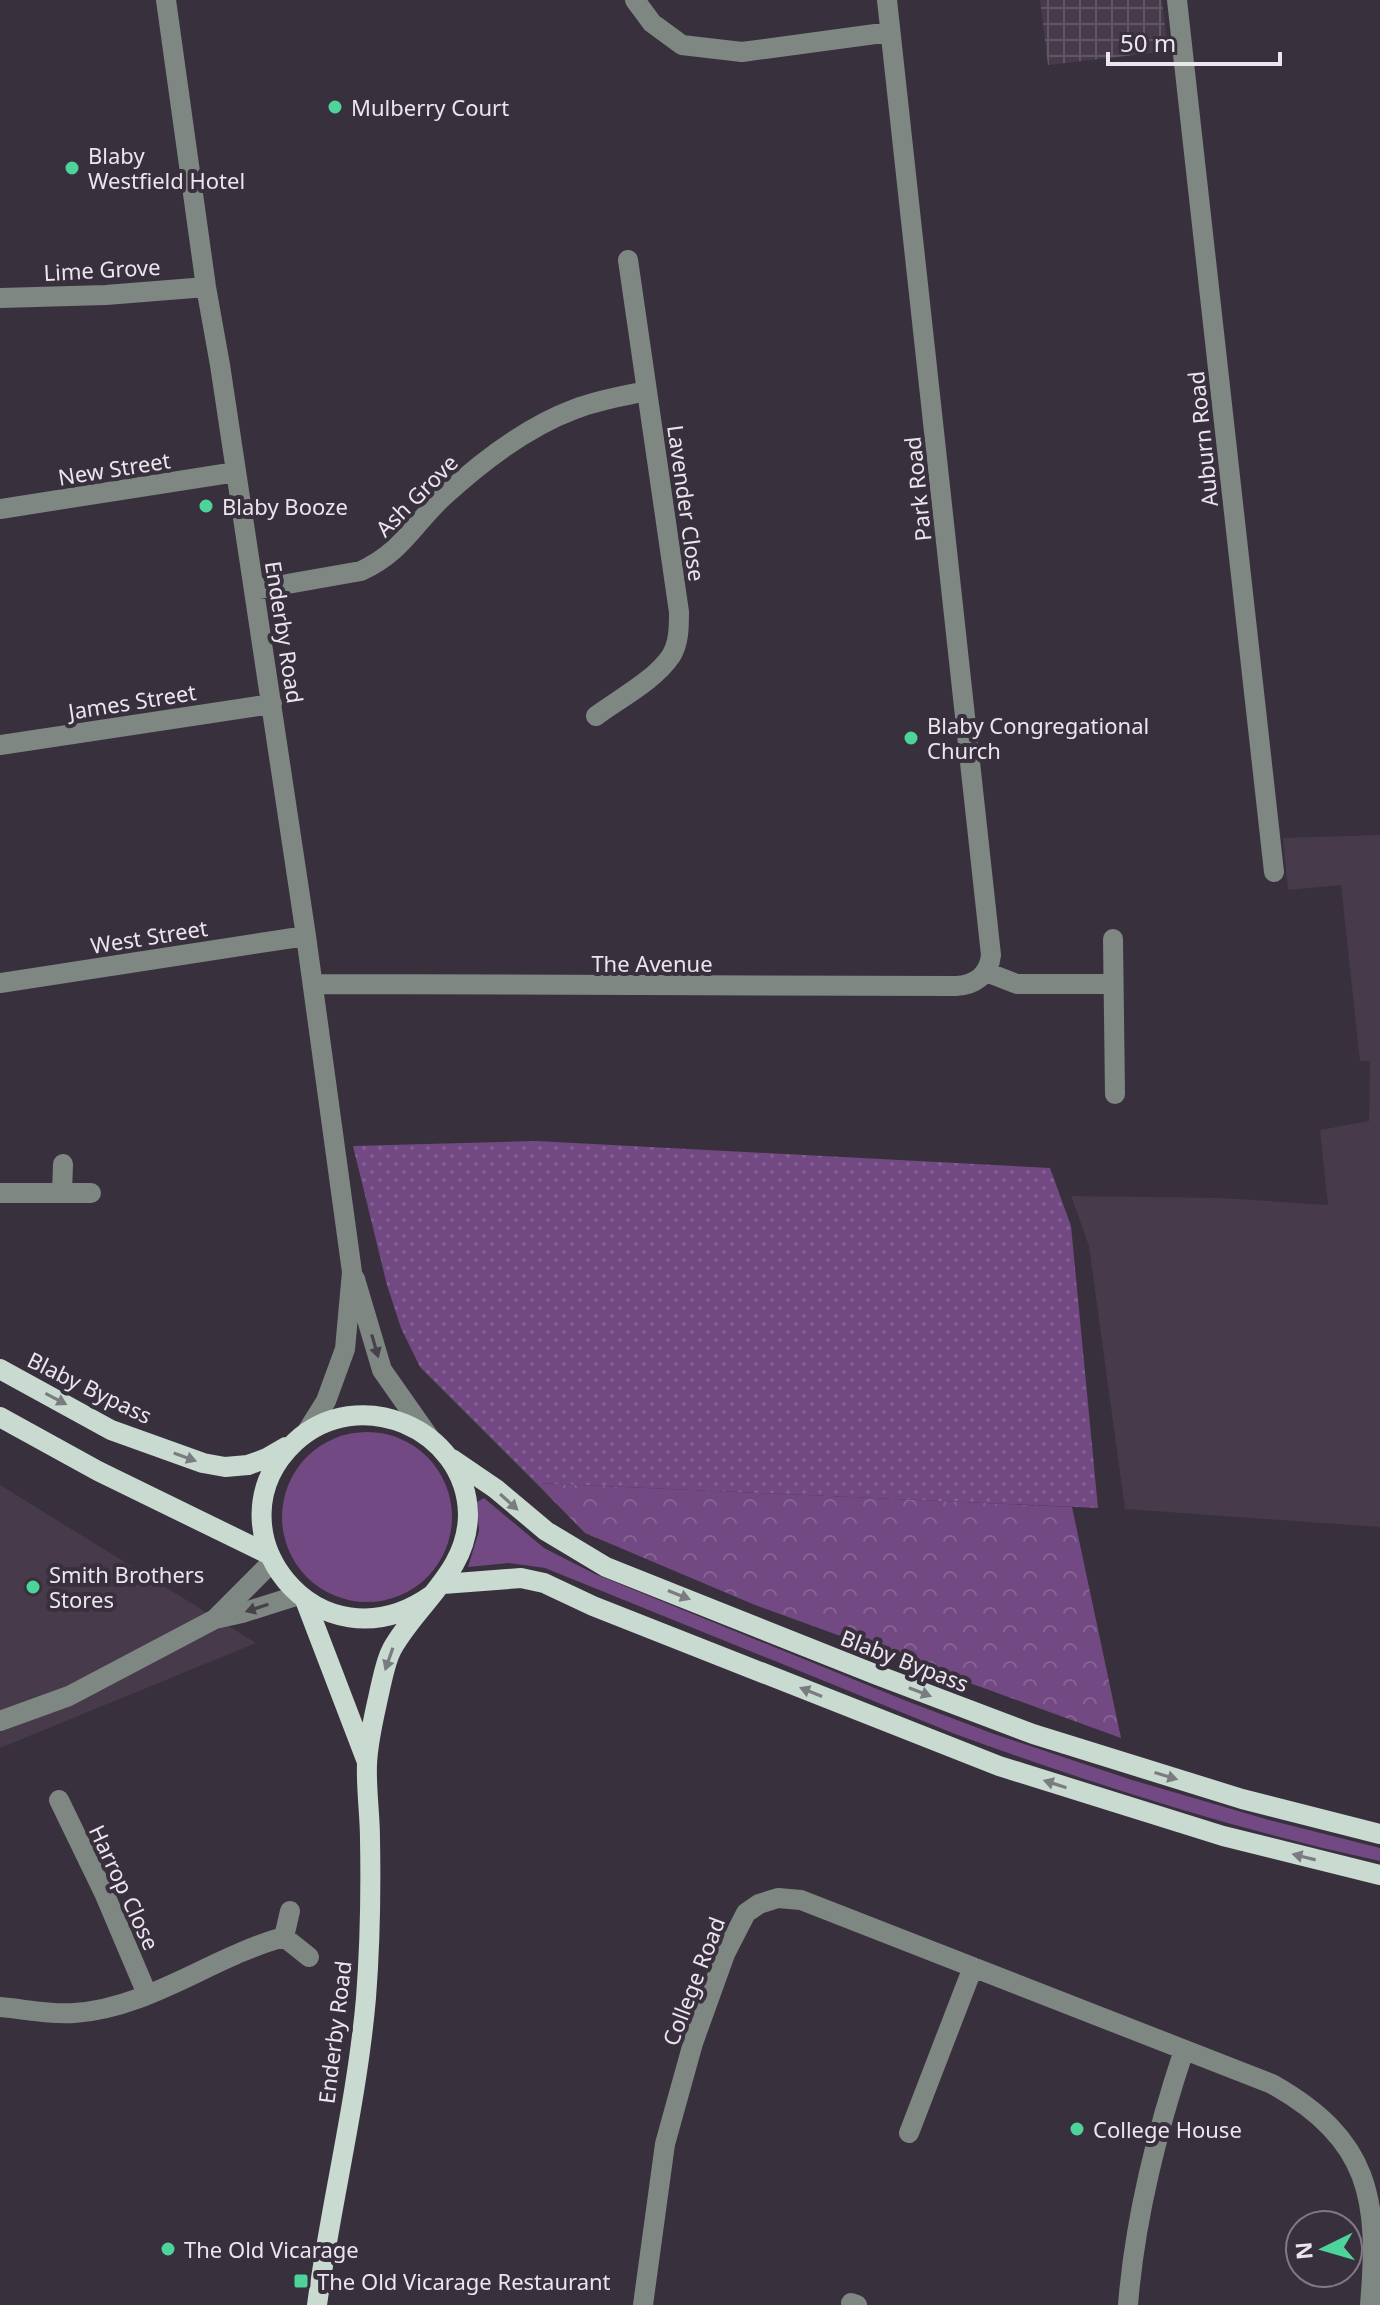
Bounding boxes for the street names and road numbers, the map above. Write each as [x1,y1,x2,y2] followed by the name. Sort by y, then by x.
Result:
[43,251,161,287] street label: Lime Grove
[1180,370,1224,508] street label: Auburn Road
[661,423,713,583] street label: Lavender Close
[897,435,937,543] street label: Park Road
[56,444,172,492] street label: New Street
[368,447,464,543] street label: Ash Grove
[259,559,311,705] street label: Enderby Road
[64,676,198,726] street label: James Street
[88,912,210,960] street label: West Street
[591,948,713,978] street label: The Avenue
[23,1344,157,1430] street label: Blaby Bypass
[837,1622,973,1698] street label: Blaby Bypass
[83,1820,167,1954] street label: Harrop Close
[655,1912,731,2050] street label: College Road
[310,1959,358,2105] street label: Enderby Road

